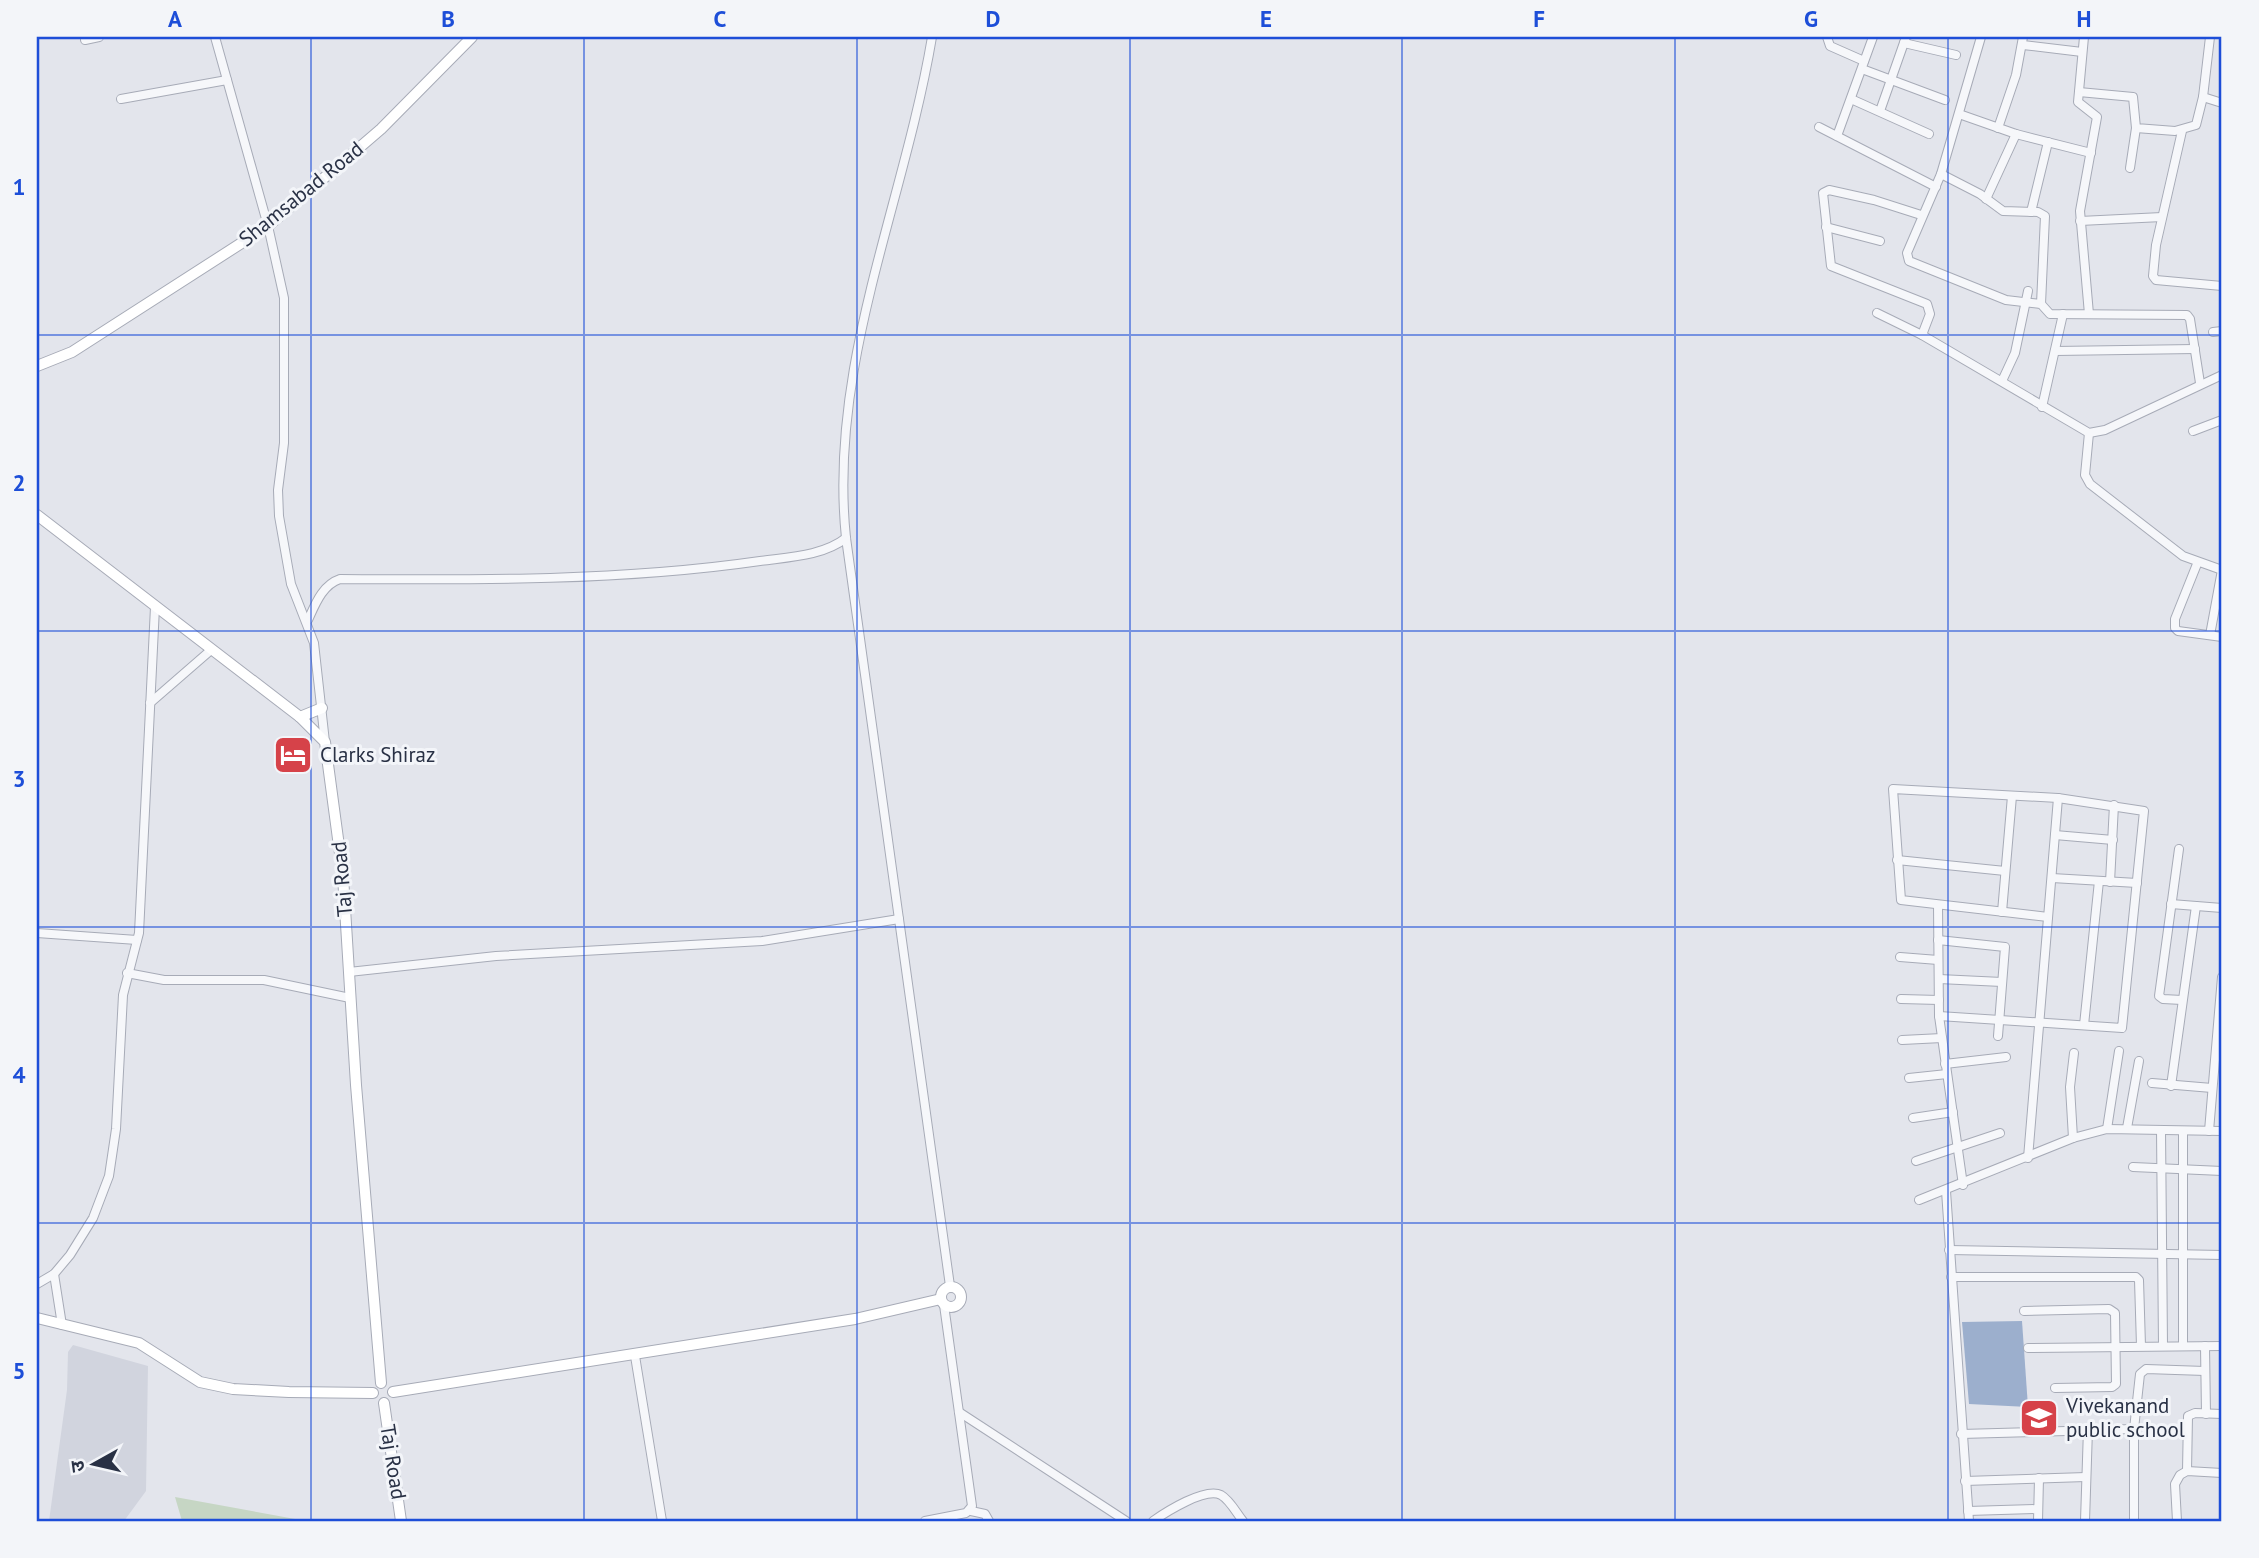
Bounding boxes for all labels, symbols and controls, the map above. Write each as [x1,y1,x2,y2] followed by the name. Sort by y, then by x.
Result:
[168,4,182,33] text: A
[441,4,455,33] text: B
[714,4,727,33] text: C
[986,4,1000,33] text: D
[1260,4,1272,33] text: E
[1533,4,1545,33] text: F
[1804,4,1818,33] text: G
[2077,4,2091,33] text: H
[233,135,368,252] street label: Shamsabad Road
[12,172,26,201] text: 1
[12,468,26,497] text: 2
[272,734,314,776] hotel icon: Clarks Shiraz
[320,741,435,768] place label: Clarks Shiraz
[12,764,26,793] text: 3
[325,840,358,918] street label: Taj Road
[12,1060,26,1089] text: 4
[12,1356,26,1385] text: 5
[2065,1392,2185,1443] place label: Vivekanand public school
[2018,1397,2060,1439] school or university icon: Vivekanand public school
[374,1423,413,1501] street label: Taj Road
[60,1428,130,1498] north arrow
[64,1458,90,1474] text: उ

